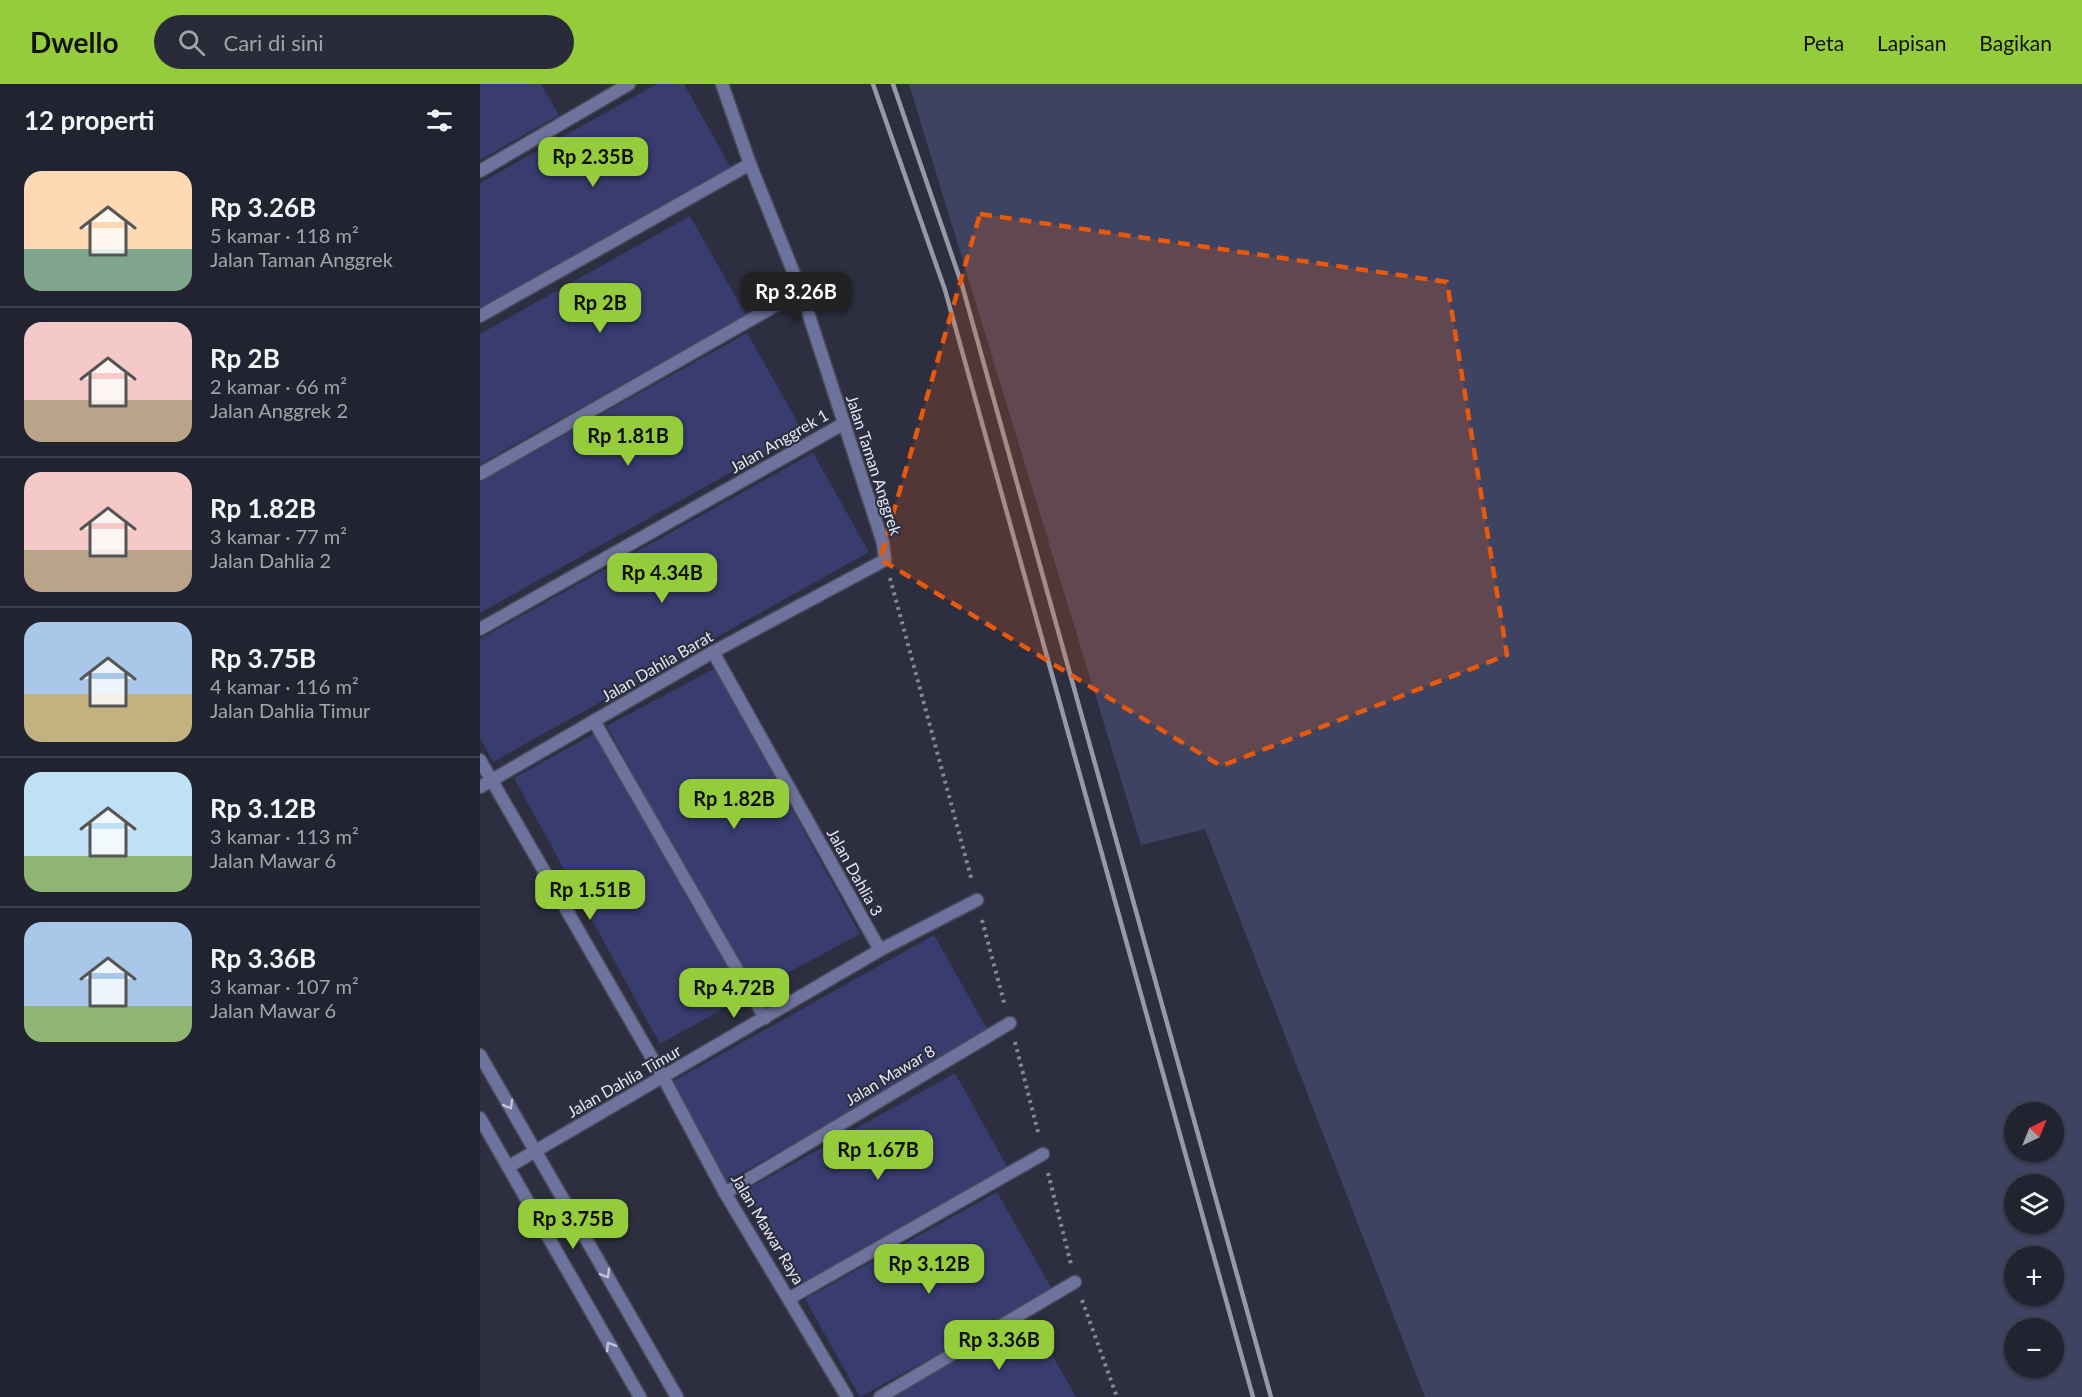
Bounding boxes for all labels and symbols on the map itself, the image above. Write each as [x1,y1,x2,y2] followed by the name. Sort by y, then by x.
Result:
[531,137,655,188] pin: Rp 2.35B
[734,272,858,323] pin: Rp 3.26B
[558,283,642,334] pin: Rp 2B
[843,392,906,538] street label: Jalan Taman Anggrek
[726,405,831,476] street label: Jalan Anggrek 1
[566,416,690,467] pin: Rp 1.81B
[600,553,724,604] pin: Rp 4.34B
[598,626,716,705] street label: Jalan Dahlia Barat
[672,779,796,830] pin: Rp 1.82B
[824,825,887,919] street label: Jalan Dahlia 3
[528,870,652,921] pin: Rp 1.51B
[672,968,796,1019] pin: Rp 4.72B
[563,1040,684,1121] street label: Jalan Dahlia Timur
[842,1040,938,1109] street label: Jalan Mawar 8
[502,1099,513,1109] one-way arrow
[2004,1102,2064,1162] north arrow
[816,1130,940,1181] pin: Rp 1.67B
[728,1170,809,1287] street label: Jalan Mawar Raya
[511,1199,635,1250] pin: Rp 3.75B
[867,1244,991,1295] pin: Rp 3.12B
[599,1268,611,1278] one-way arrow
[937,1320,1061,1371] pin: Rp 3.36B
[606,1342,618,1352] one-way arrow

